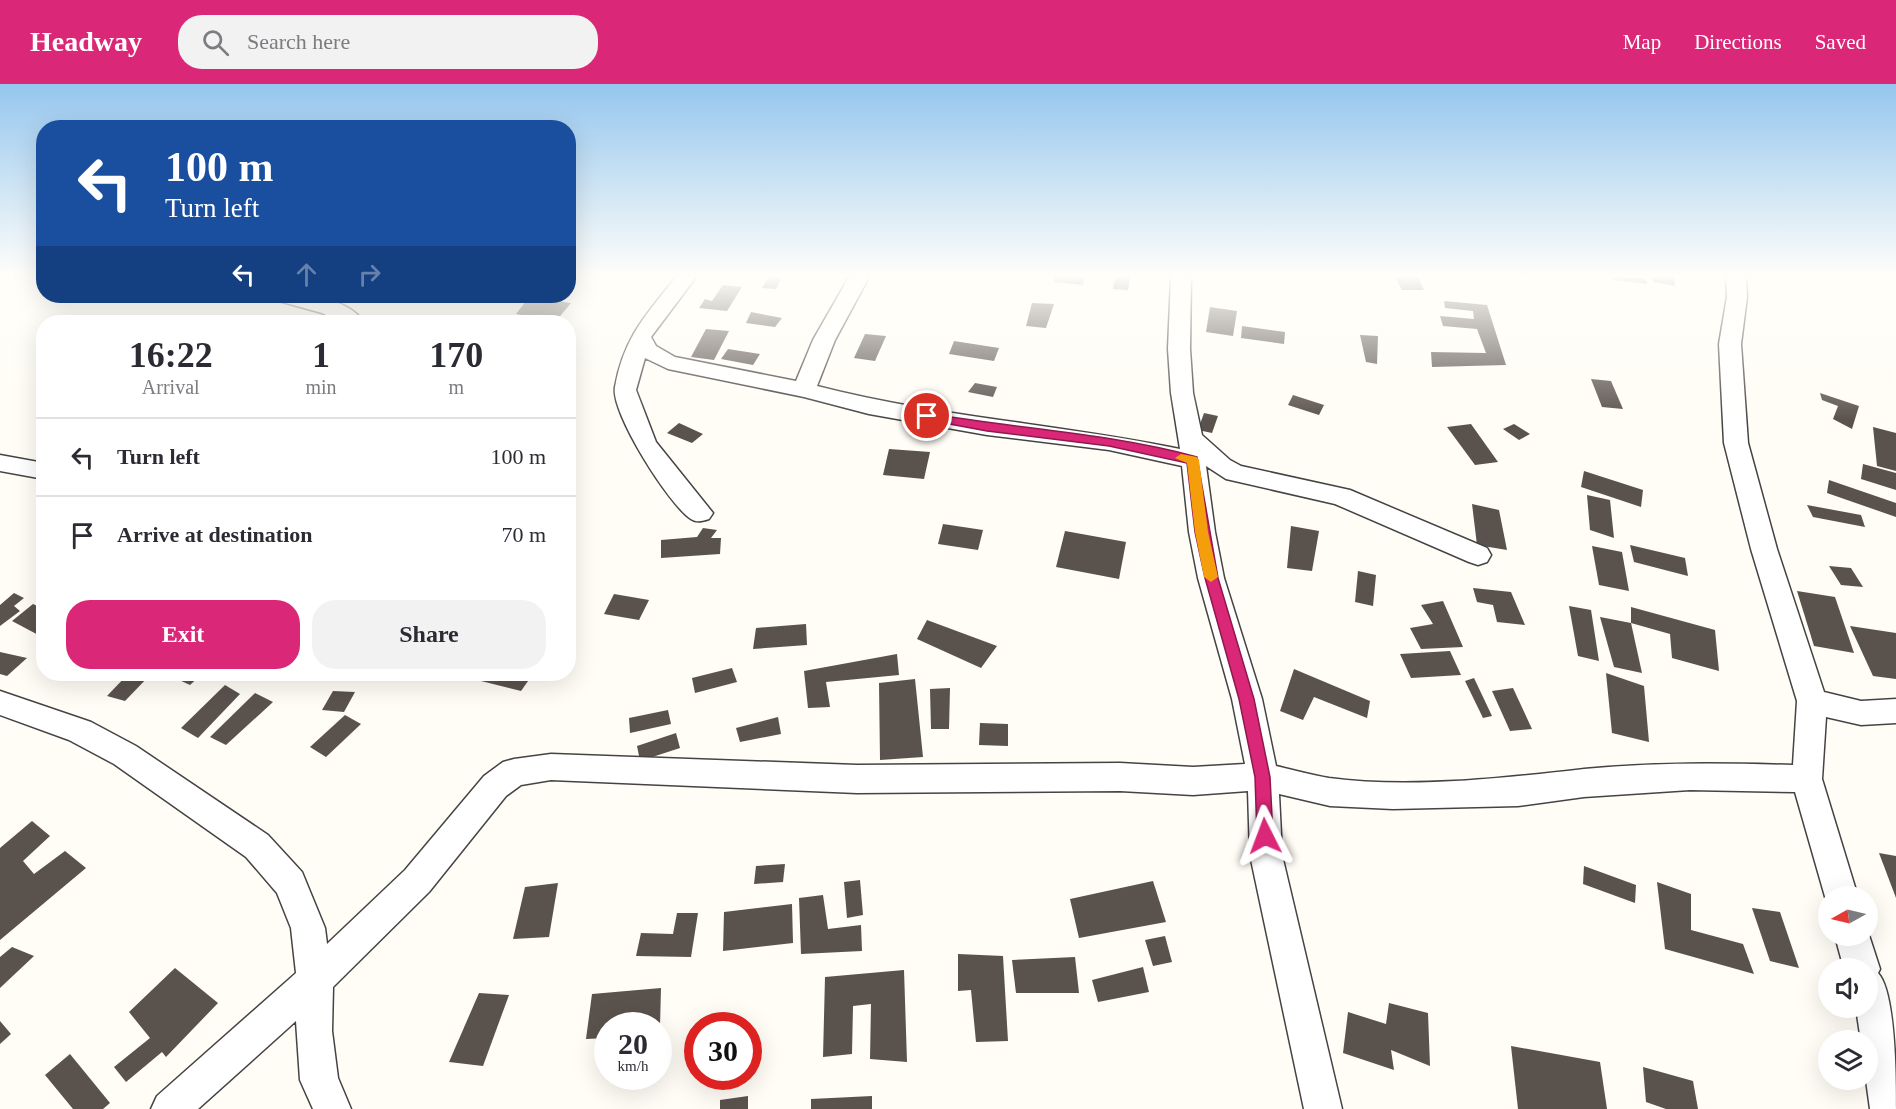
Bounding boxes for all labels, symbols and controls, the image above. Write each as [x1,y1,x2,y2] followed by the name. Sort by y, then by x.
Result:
[178,15,598,69] search box
[30,26,142,57] text: Headway
[199,26,232,59] icon: search
[247,29,350,54] text: Search here
[1623,30,1661,54] text: Map
[1694,30,1782,54] text: Directions
[1815,30,1866,54] text: Saved
[66,144,144,222] icon: left
[165,144,274,190] text: 100 m
[165,193,259,223] text: Turn left
[227,258,260,291] icon: left
[290,258,323,291] icon: ahead
[353,258,386,291] icon: right
[129,335,213,375] text: 16:22
[312,335,330,375] text: 1
[429,335,483,375] text: 170
[142,376,200,398] text: Arrival
[305,376,337,398] text: min
[449,376,464,398] text: m
[901,390,952,441] pin
[910,399,943,432] icon: arrive
[66,441,99,474] icon: left
[117,444,200,469] text: Turn left
[490,444,546,469] text: 100 m
[66,519,99,552] icon: arrive
[117,522,313,547] text: Arrive at destination
[501,522,546,547] text: 70 m
[66,600,300,669] button: Exit
[312,600,546,669] button: Share
[1233,804,1297,868] position arrow
[1818,886,1878,946] north arrow
[1818,886,1878,1090] map controls
[1818,958,1878,1018] button: sound
[684,1012,762,1090] speed limit sign: 30
[618,1027,648,1060] text: 20
[1818,1030,1878,1090] button: layers
[618,1058,648,1074] text: km/h

